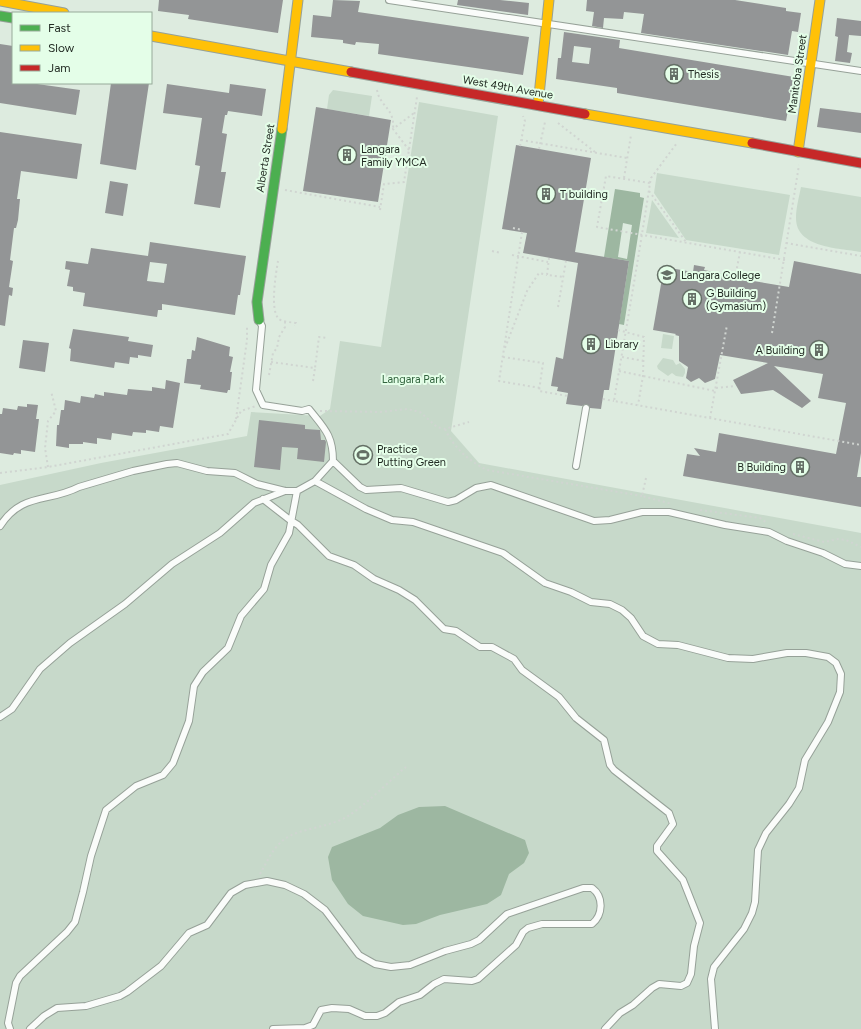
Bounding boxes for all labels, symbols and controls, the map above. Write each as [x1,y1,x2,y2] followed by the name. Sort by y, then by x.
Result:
[12,12,152,84] legend
[48,21,71,35] text: Fast
[786,34,809,114] street label: Manitoba Street
[48,41,75,55] text: Slow
[48,61,71,75] text: Jam
[663,63,685,85] building icon: Thesis
[688,68,719,81] place label: Thesis
[462,73,554,102] street label: West 49th Avenue
[254,123,277,193] street label: Alberta Street
[361,143,427,169] place label: Langara Family YMCA
[336,144,358,166] building icon: Langara Family YMCA
[535,183,557,205] building icon: T building
[560,188,608,201] place label: T building
[656,264,678,286] school or university icon: Langara College
[681,269,760,282] place label: Langara College
[706,287,766,313] place label: G Building (Gymasium)
[681,288,703,310] building icon: G Building (Gymasium)
[580,333,602,355] building icon: Library
[605,338,639,351] place label: Library
[808,339,830,361] building icon: A Building
[755,344,805,357] place label: A Building
[382,373,445,386] park label: Langara Park
[377,443,446,469] place label: Practice Putting Green
[352,444,374,466] sports icon: Practice Putting Green
[789,456,811,478] building icon: B Building
[737,461,786,474] place label: B Building

